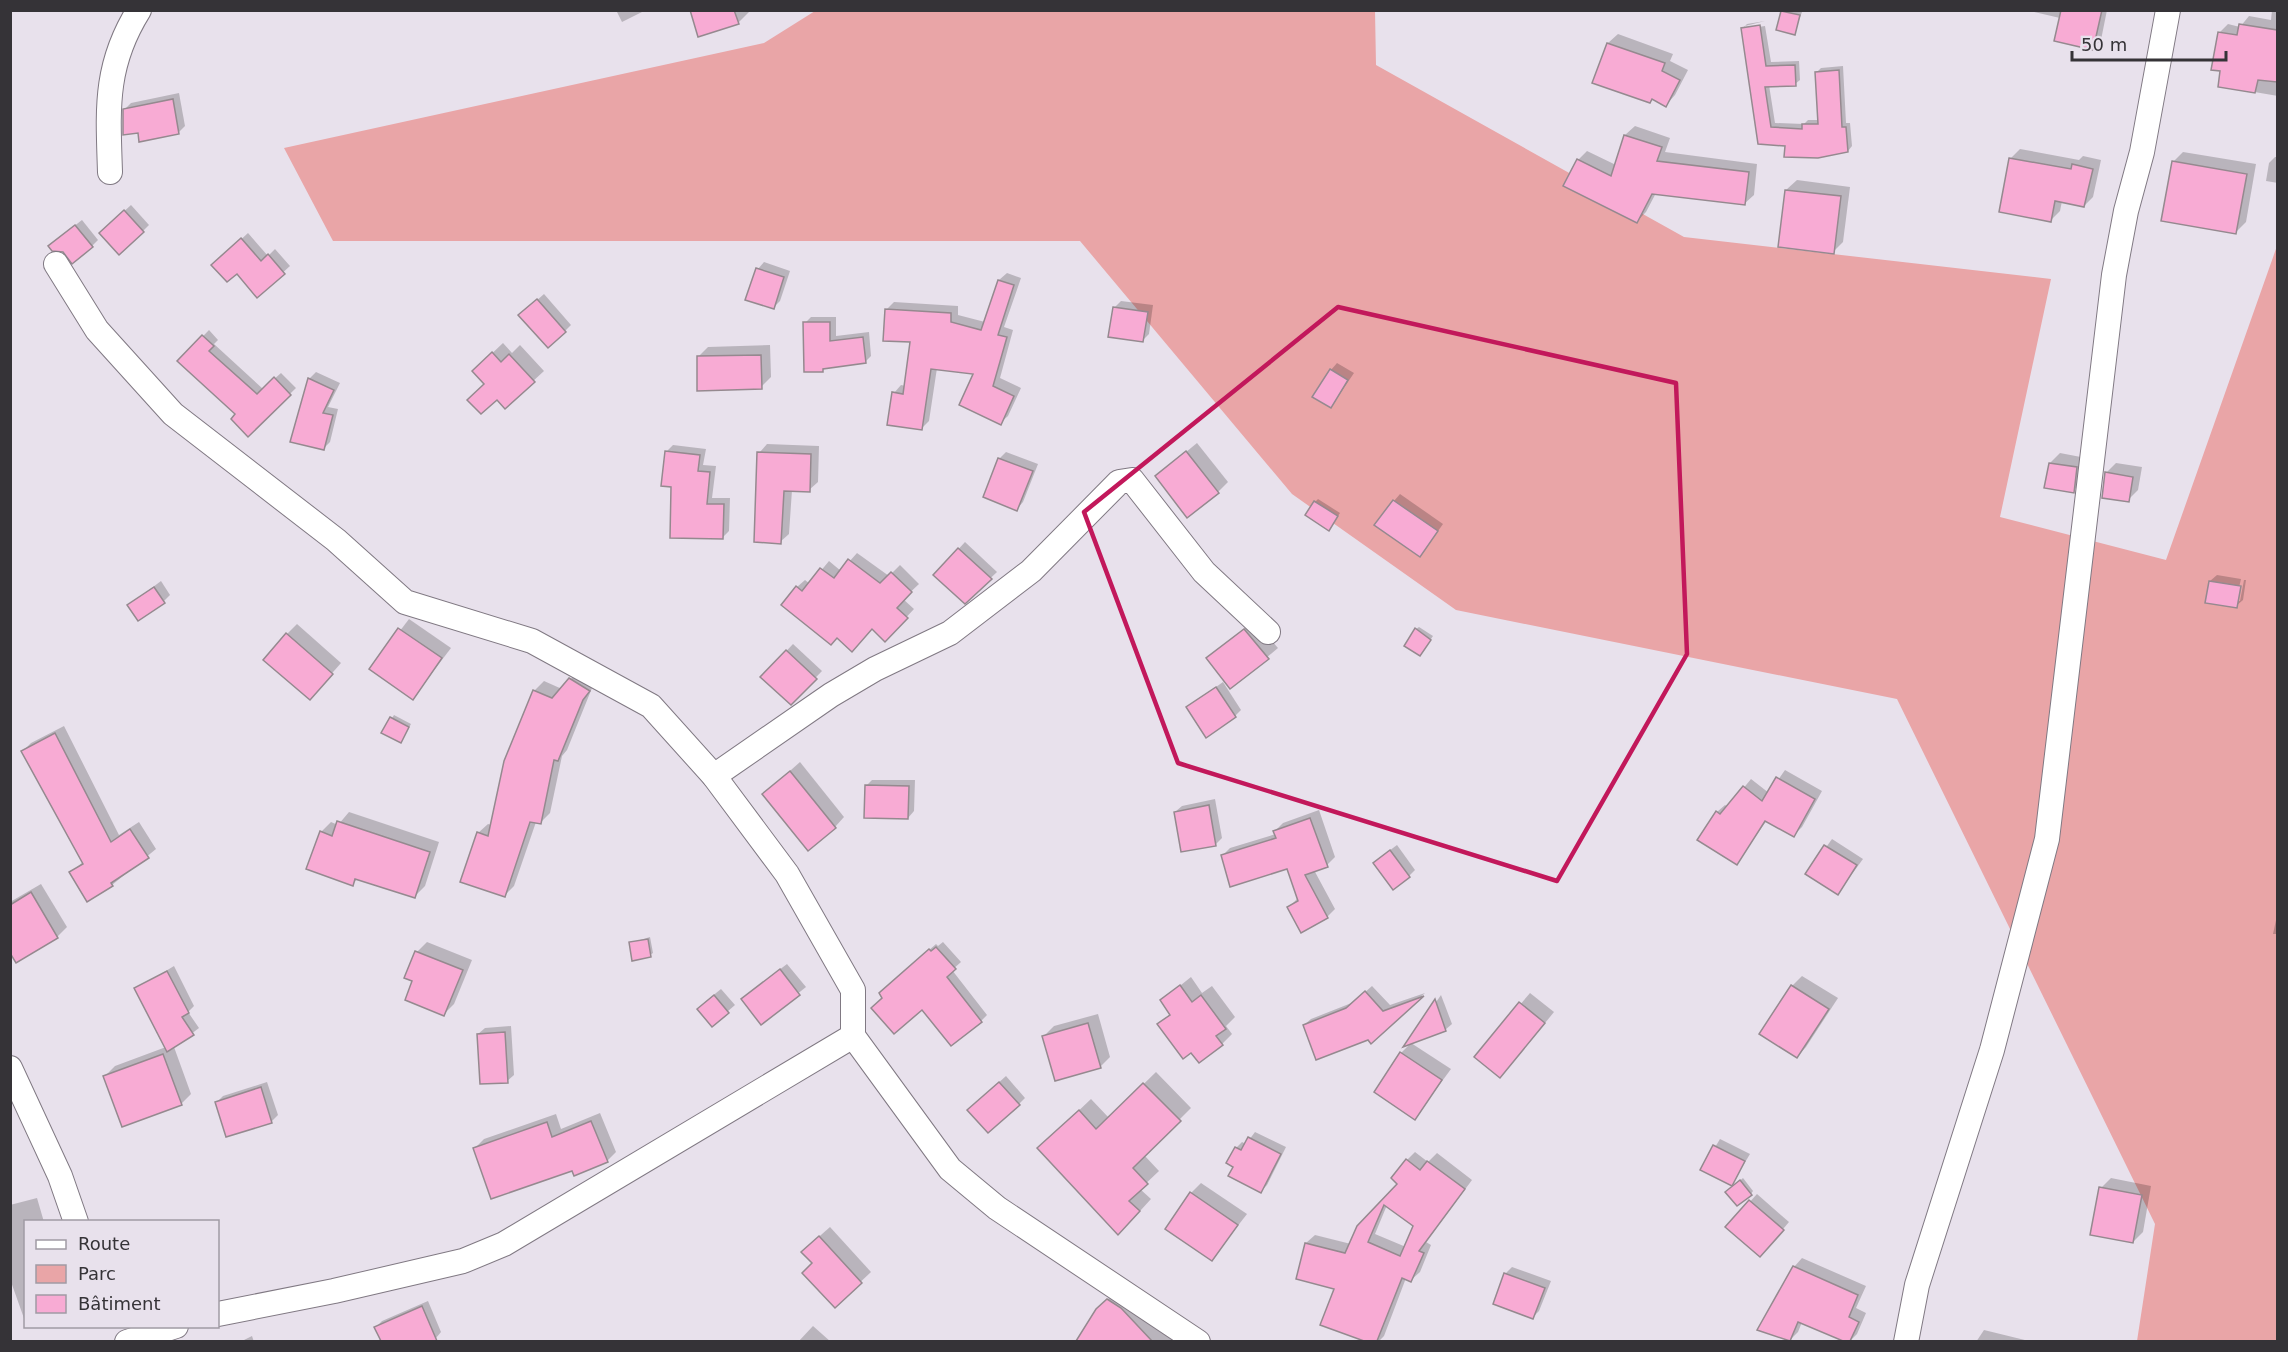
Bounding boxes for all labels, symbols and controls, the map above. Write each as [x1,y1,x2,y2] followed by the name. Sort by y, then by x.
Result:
[2072,24,2226,62] scale bar
[2081,34,2127,55] text: 50 m
[24,1220,219,1328] legend
[78,1233,130,1254] text: Route
[78,1263,116,1284] text: Parc
[78,1293,161,1314] text: Bâtiment

